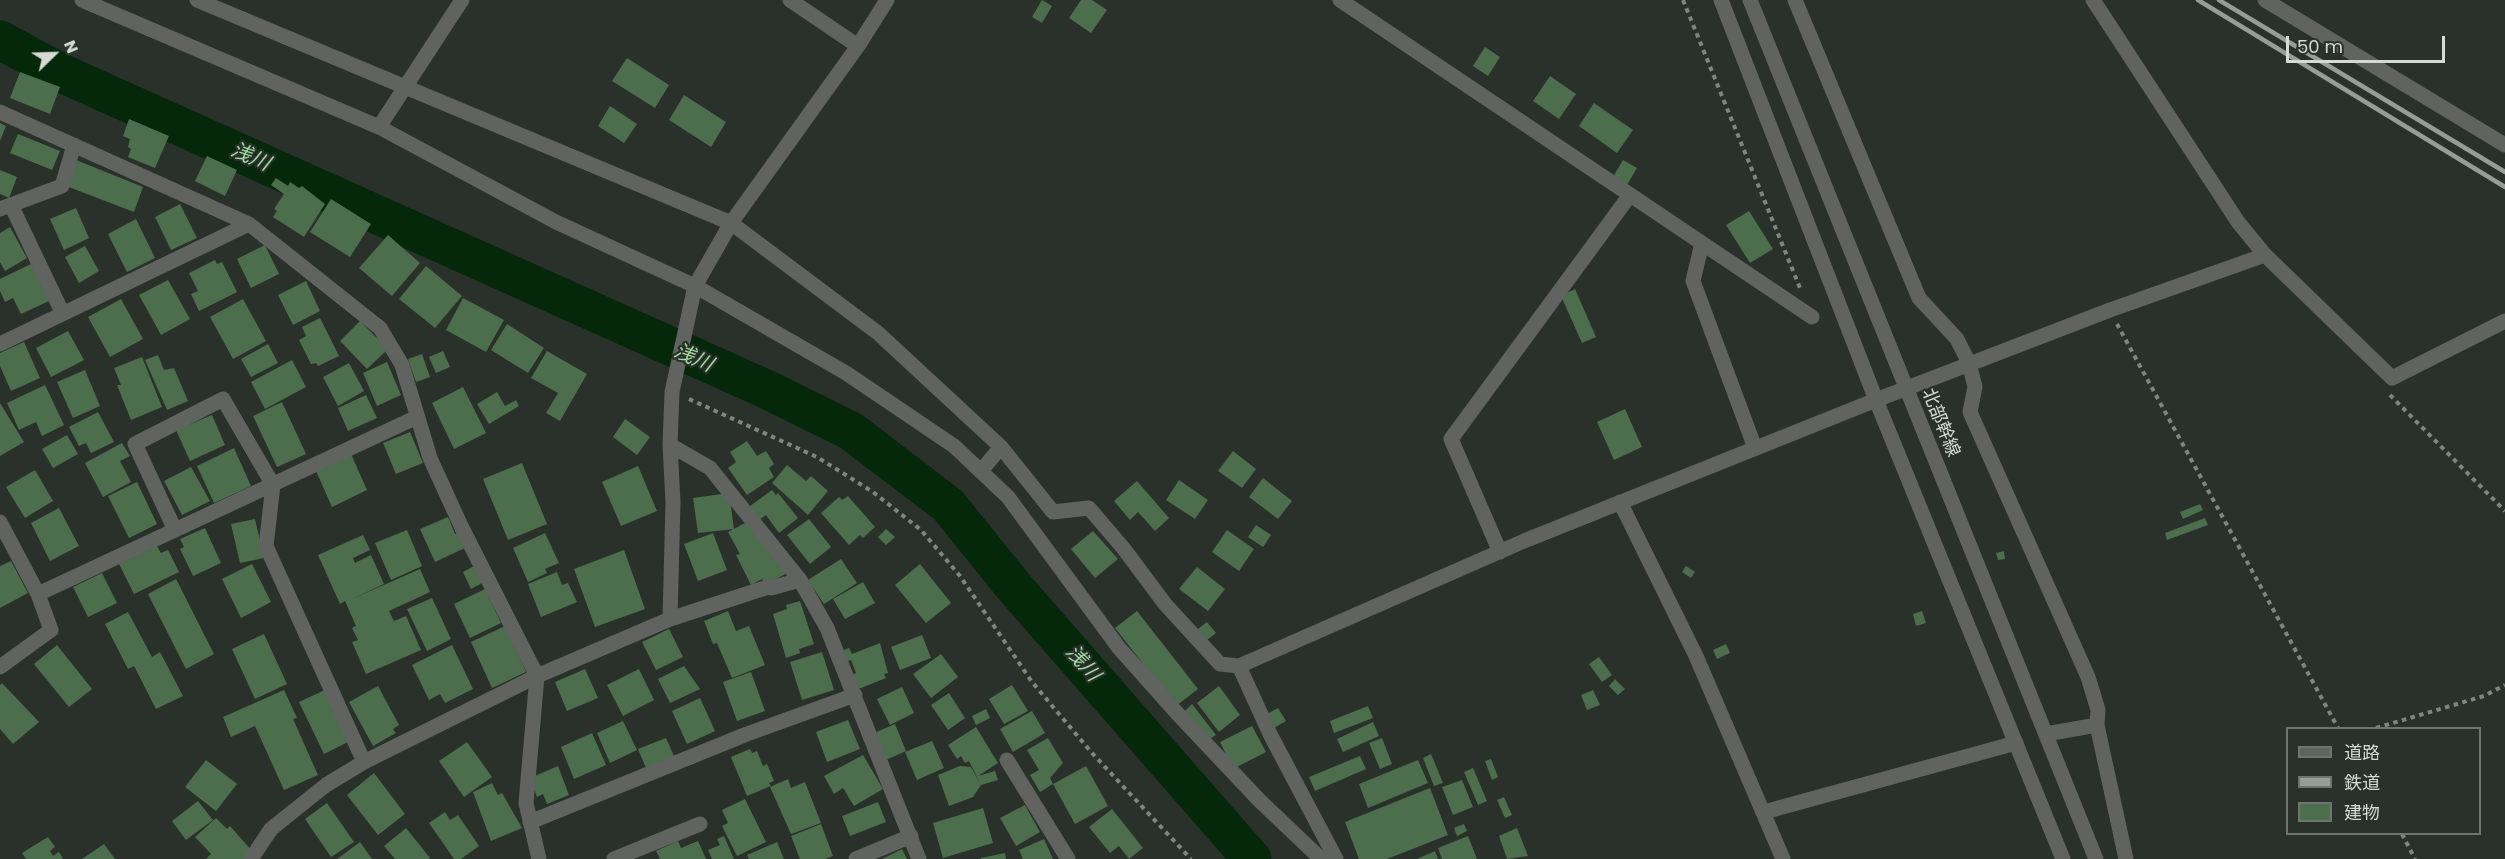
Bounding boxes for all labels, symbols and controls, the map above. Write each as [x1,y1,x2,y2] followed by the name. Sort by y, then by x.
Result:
[24,24,84,84] north arrow
[2289,24,2448,62] scale bar
[2297,34,2343,59] text: 50 m
[58,37,84,57] text: N
[227,139,273,177] water label: 浅川
[670,340,716,378] water label: 浅川
[1917,386,1963,460] street label: 北部幹線
[1060,641,1104,687] water label: 浅川
[2286,727,2481,835] legend
[2344,740,2380,765] text: 道路
[2344,770,2380,795] text: 鉄道
[2344,800,2380,825] text: 建物

